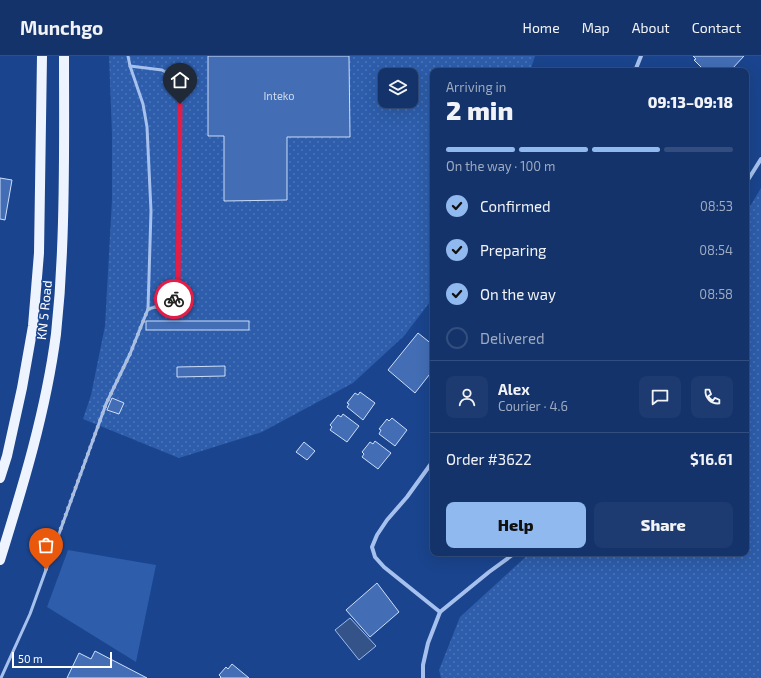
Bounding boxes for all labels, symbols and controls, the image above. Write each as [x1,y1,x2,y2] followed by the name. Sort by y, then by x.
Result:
[20,16,103,39] text: Munchgo
[523,19,560,36] text: Home
[582,19,610,36] text: Map
[632,19,670,36] text: About
[692,19,741,36] text: Contact
[163,63,197,104] pin
[378,68,418,108] map controls
[378,68,418,108] button: layers
[169,69,191,91] icon: home
[446,79,506,95] text: Arriving in
[263,89,295,102] house number: Inteko
[648,93,733,111] text: 09:13–09:18
[446,94,513,125] text: 2 min
[446,158,555,174] text: On the way · 100 m
[446,195,468,217] icon: check
[480,197,551,215] text: Confirmed
[700,198,733,214] text: 08:53
[446,239,468,261] icon: check
[480,241,546,259] text: Preparing
[699,242,733,258] text: 08:54
[154,279,194,319] courier
[33,280,55,340] street label: KN 5 Road
[446,283,468,305] icon: check
[480,285,556,303] text: On the way
[699,286,733,302] text: 08:58
[163,288,185,310] icon: bike
[480,329,545,347] text: Delivered
[446,376,488,418] button: person
[639,376,681,418] button: chat
[691,376,733,418] button: phone
[498,380,530,398] text: Alex
[498,398,568,414] text: Courier · 4.6
[446,450,532,468] text: Order #3622
[690,450,733,468] text: $16.61
[446,502,586,548] button: Help
[594,502,733,548] button: Share
[29,528,63,569] pin
[35,534,57,556] icon: bag
[12,650,112,669] scale bar
[18,652,43,665] text: 50 m

